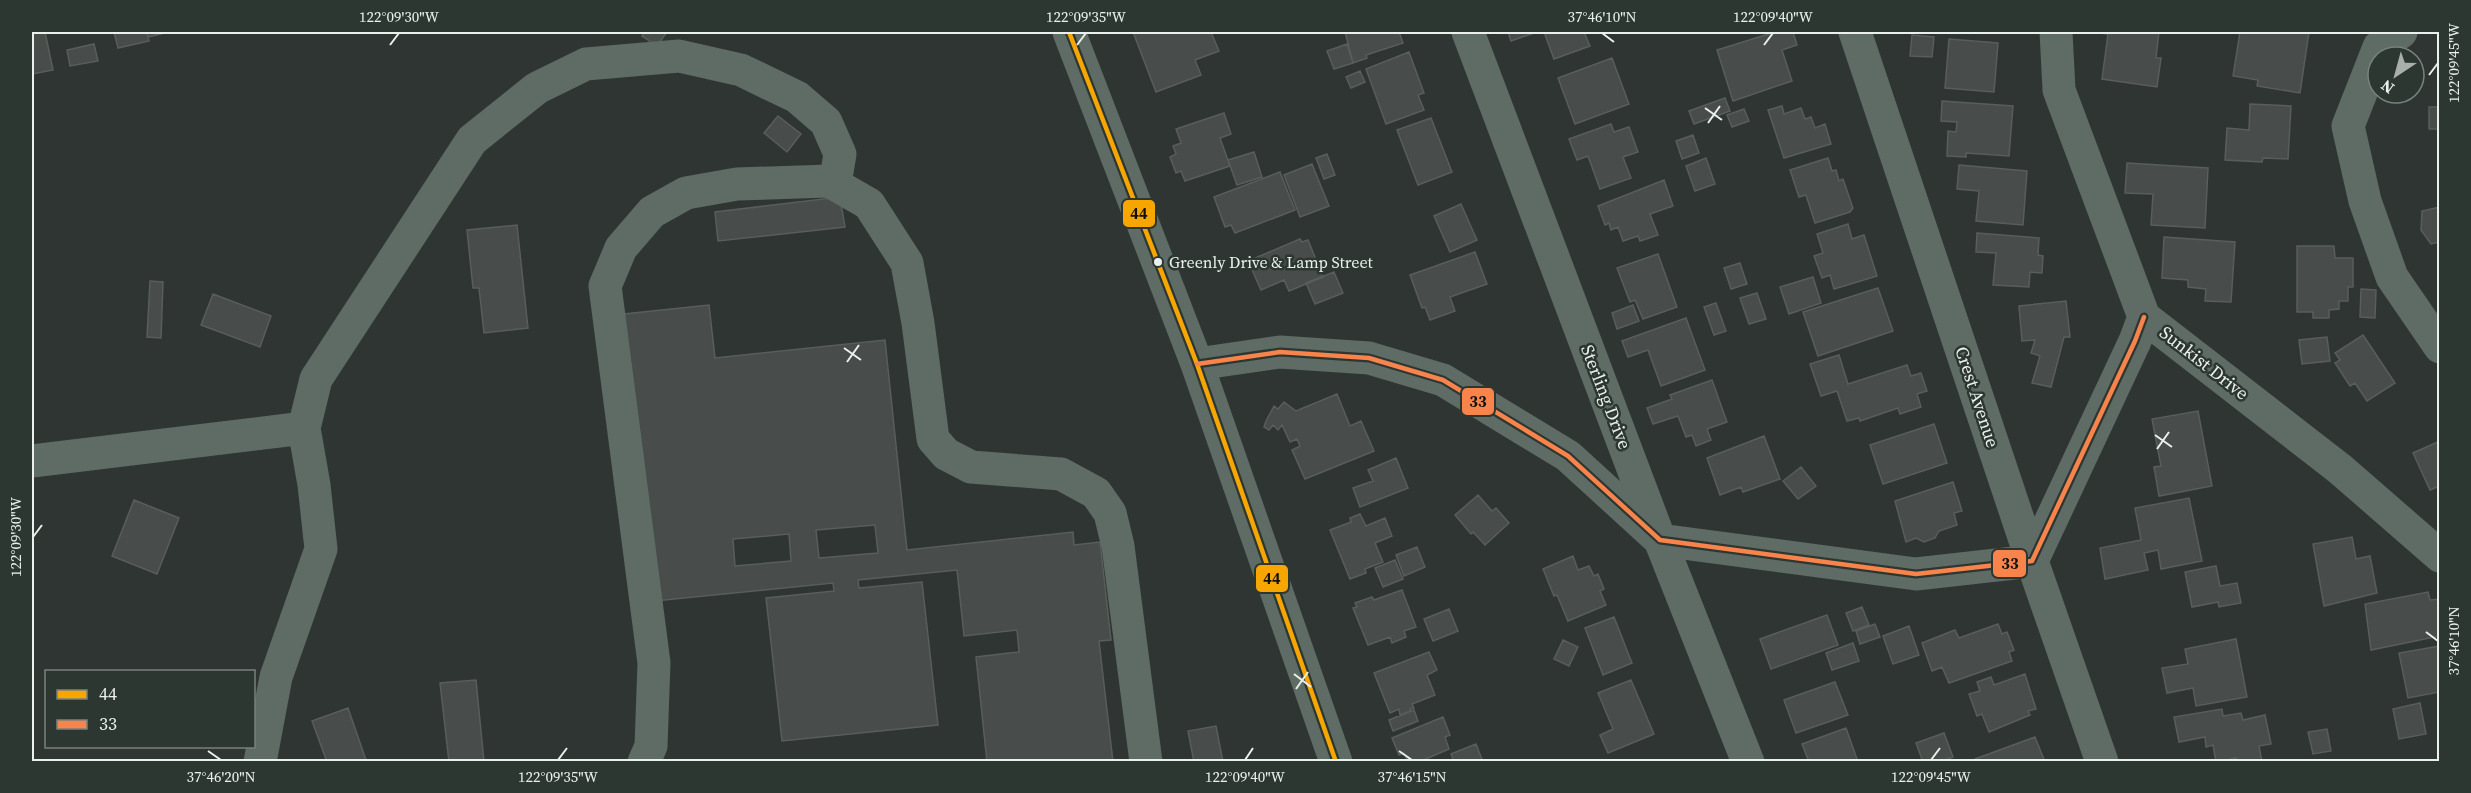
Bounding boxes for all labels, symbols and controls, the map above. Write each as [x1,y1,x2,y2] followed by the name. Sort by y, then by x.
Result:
[359,6,440,27] text: 122°09'30"W
[1046,6,1127,27] text: 122°09'35"W
[1567,6,1637,27] text: 37°46'10"N
[1733,6,1814,27] text: 122°09'40"W
[2443,22,2464,103] text: 122°09'45"W
[2366,45,2426,105] north arrow
[2376,75,2398,99] text: N
[1122,199,1156,228] line badge: 44
[1130,202,1148,224] text: 44
[1169,251,1374,273] place label: Greenly Drive & Lamp Street
[1152,256,1164,268] marker: Greenly Drive & Lamp Street
[2154,320,2254,405] street label: Sunkist Drive
[1575,341,1638,453] street label: Sterling Drive
[1949,343,2006,451] street label: Crest Avenue
[1461,387,1495,416] line badge: 33
[1469,390,1487,412] text: 33
[5,496,26,577] text: 122°09'30"W
[1992,549,2027,578] line badge: 33
[2001,552,2019,574] text: 33
[1255,564,1289,593] line badge: 44
[1263,567,1281,589] text: 44
[2443,606,2464,676] text: 37°46'10"N
[45,670,255,748] legend
[99,681,117,706] text: 44
[99,711,117,736] text: 33
[186,766,256,787] text: 37°46'20"N
[518,766,599,787] text: 122°09'35"W
[1205,766,1286,787] text: 122°09'40"W
[1377,766,1447,787] text: 37°46'15"N
[1891,766,1972,787] text: 122°09'45"W

